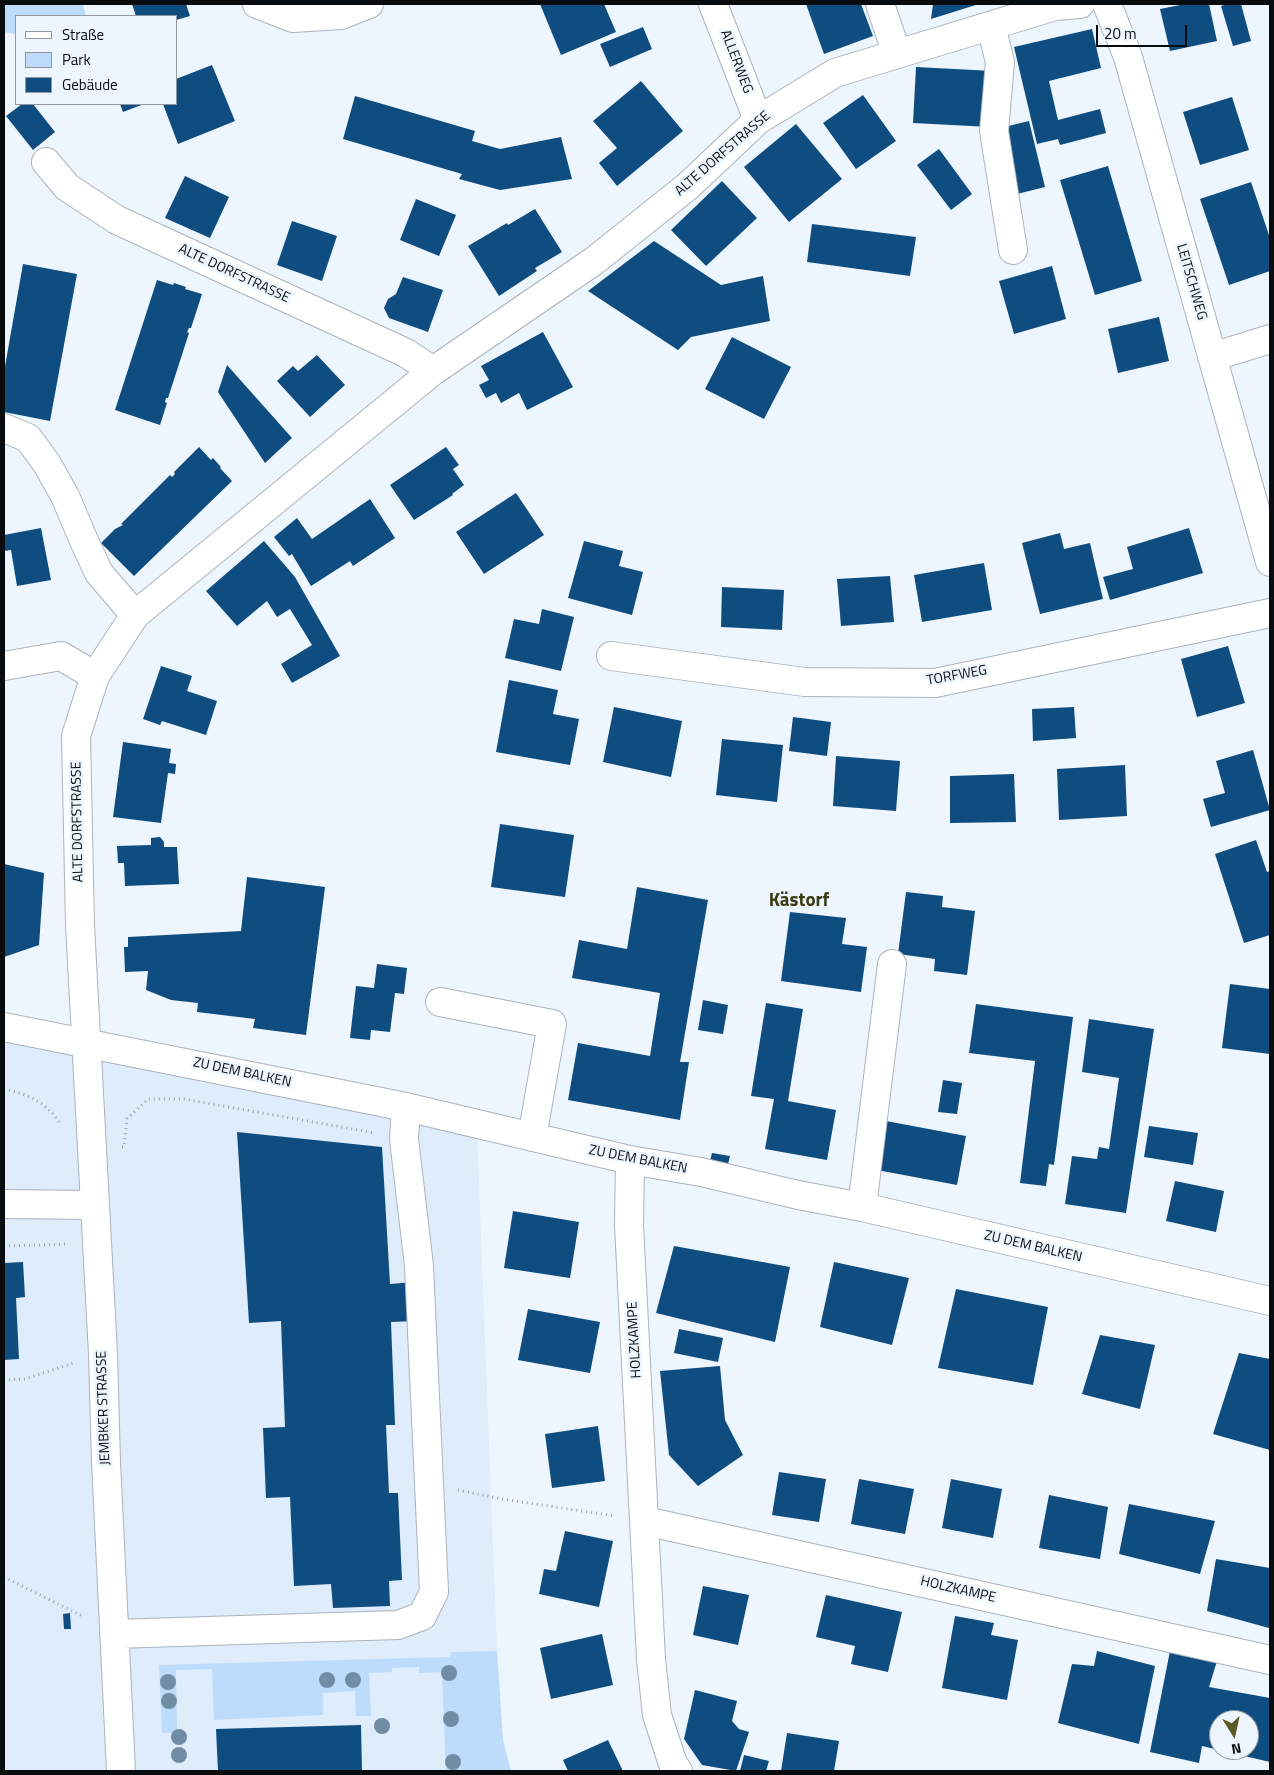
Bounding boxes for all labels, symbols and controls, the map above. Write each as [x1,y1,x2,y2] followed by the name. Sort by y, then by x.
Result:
[15,15,178,105] legend
[1099,15,1190,47] scale bar
[1104,22,1137,45] text: 20 m
[62,23,104,46] text: Straße
[716,28,756,96] street label: ALLERWEG
[62,48,91,71] text: Park
[62,73,118,96] text: Gebäude
[672,108,774,200] street label: ALTE DORFSTRASSE
[176,241,292,307] street label: ALTE DORFSTRASSE
[1172,242,1210,322] street label: LEITSCHWEG
[926,662,988,690] street label: TORFWEG
[69,762,87,882] street label: ALTE DORFSTRASSE
[769,890,829,912] district label: Kästorf
[191,1054,293,1092] street label: ZU DEM BALKEN
[587,1142,689,1178] street label: ZU DEM BALKEN
[982,1228,1084,1266] street label: ZU DEM BALKEN
[625,1301,645,1379] street label: HOLZKAMPE
[94,1351,114,1465] street label: JEMBKER STRASSE
[919,1573,997,1607] street label: HOLZKAMPE
[1209,1710,1259,1760] north arrow
[1230,1738,1243,1760] text: N

